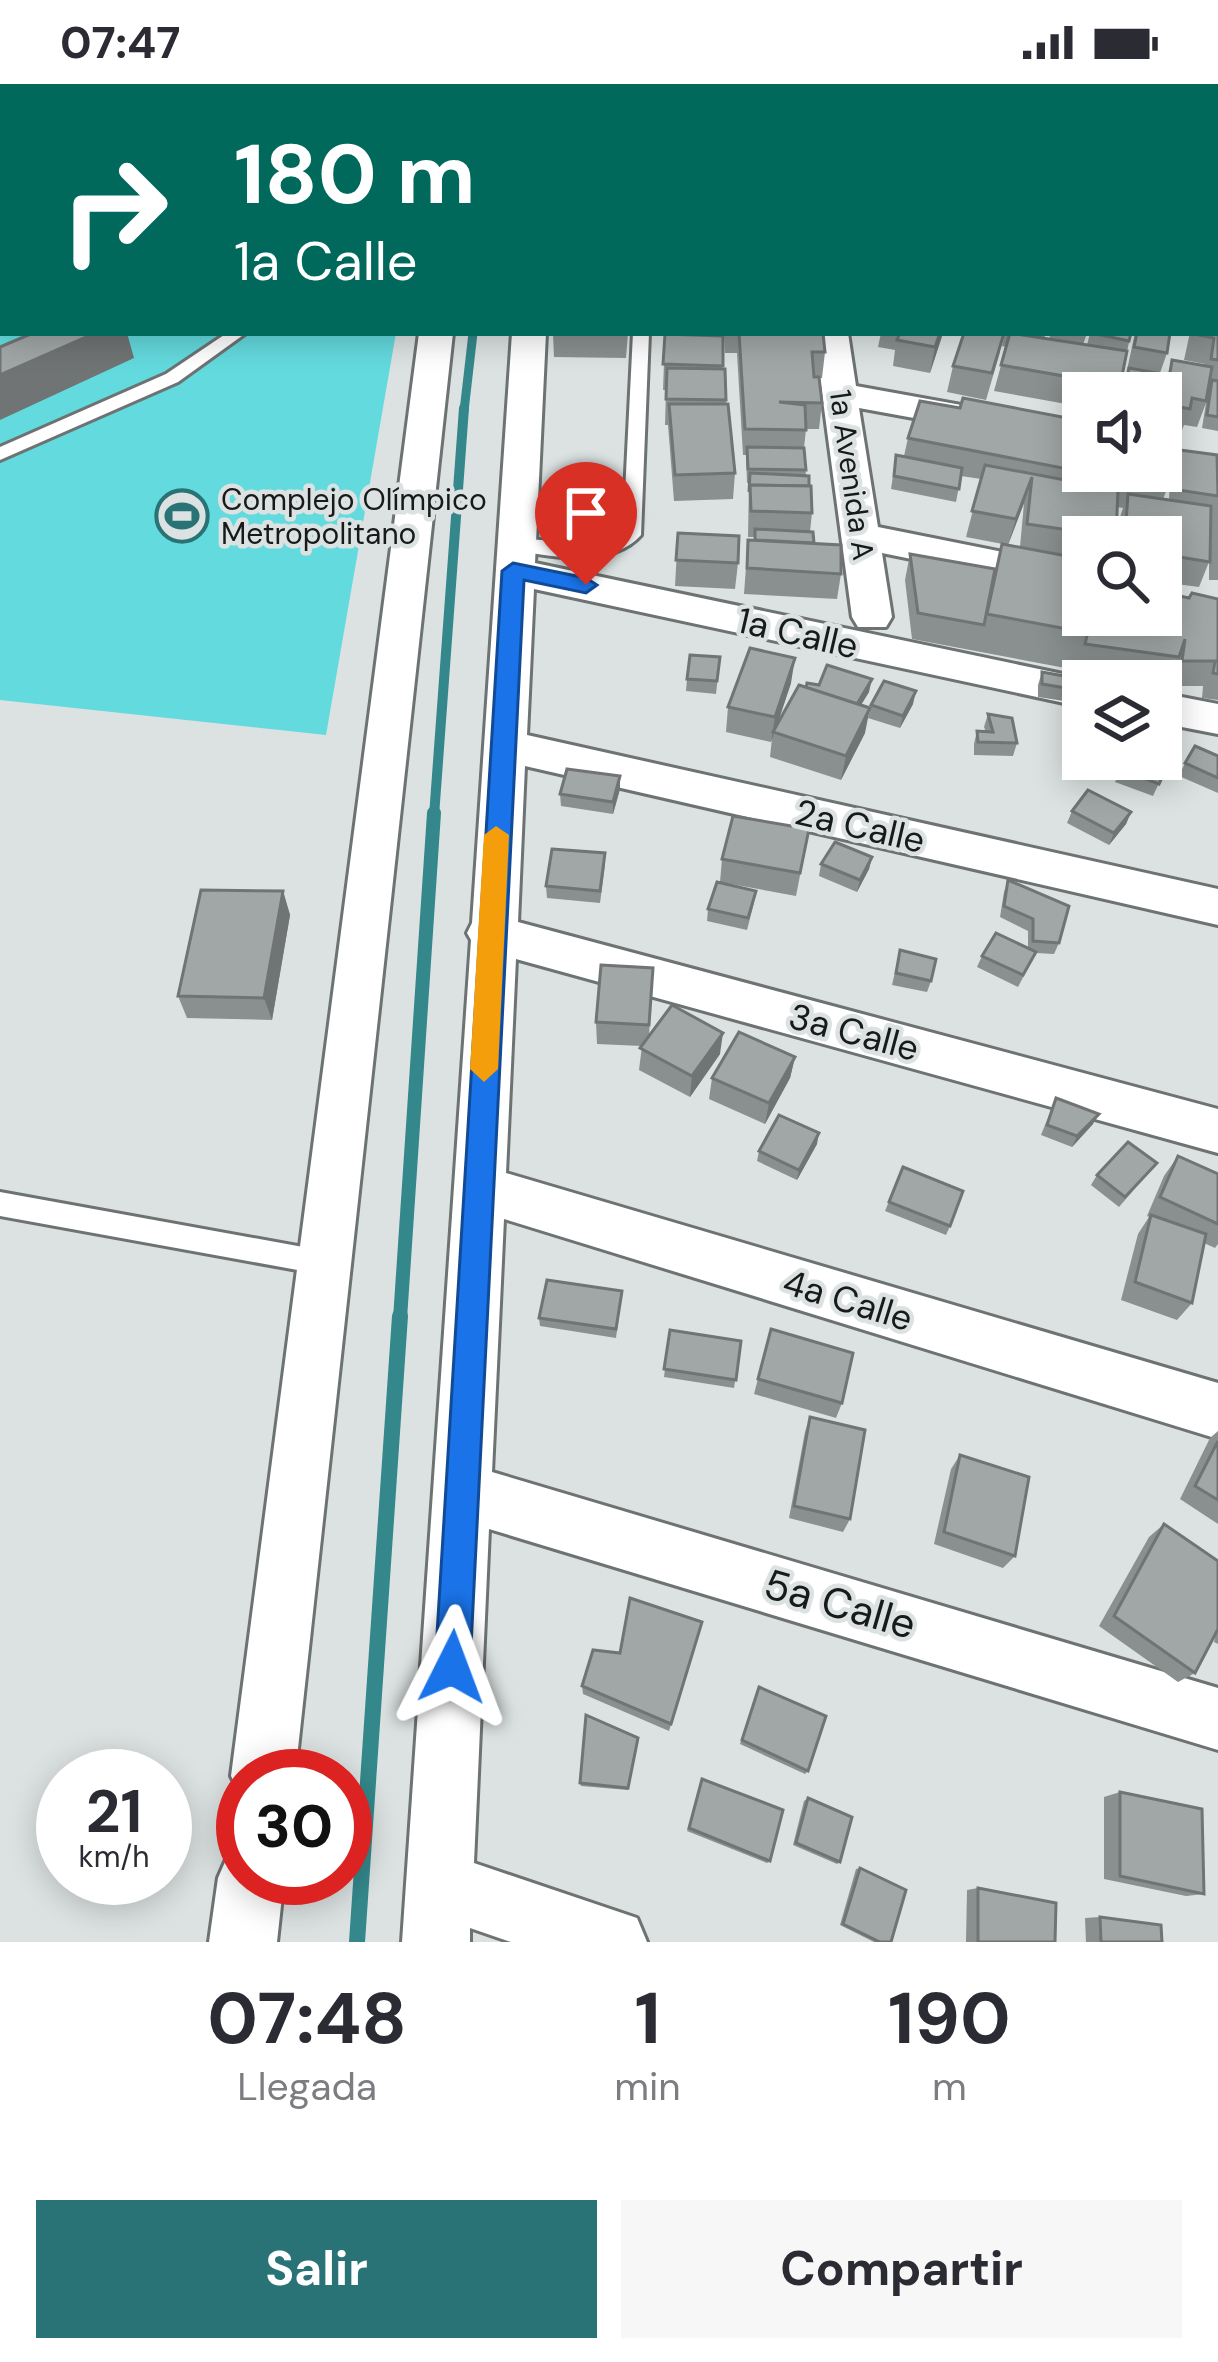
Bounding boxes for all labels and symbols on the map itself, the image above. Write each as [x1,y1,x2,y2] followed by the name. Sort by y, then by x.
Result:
[821,387,883,563] street label: 1a Avenida A
[535,462,637,585] pin
[221,480,487,553] place label: Complejo Olímpico Metropolitano
[154,488,210,544] sports icon: Complejo Olímpico Metropolitano
[733,596,863,670] street label: 1a Calle
[791,788,929,864] street label: 2a Calle
[784,992,924,1072] street label: 3a Calle
[778,1258,918,1342] street label: 4a Calle
[758,1556,922,1652] street label: 5a Calle
[389,1604,515,1730] position arrow
[216,1749,372,1905] speed limit sign: 30

